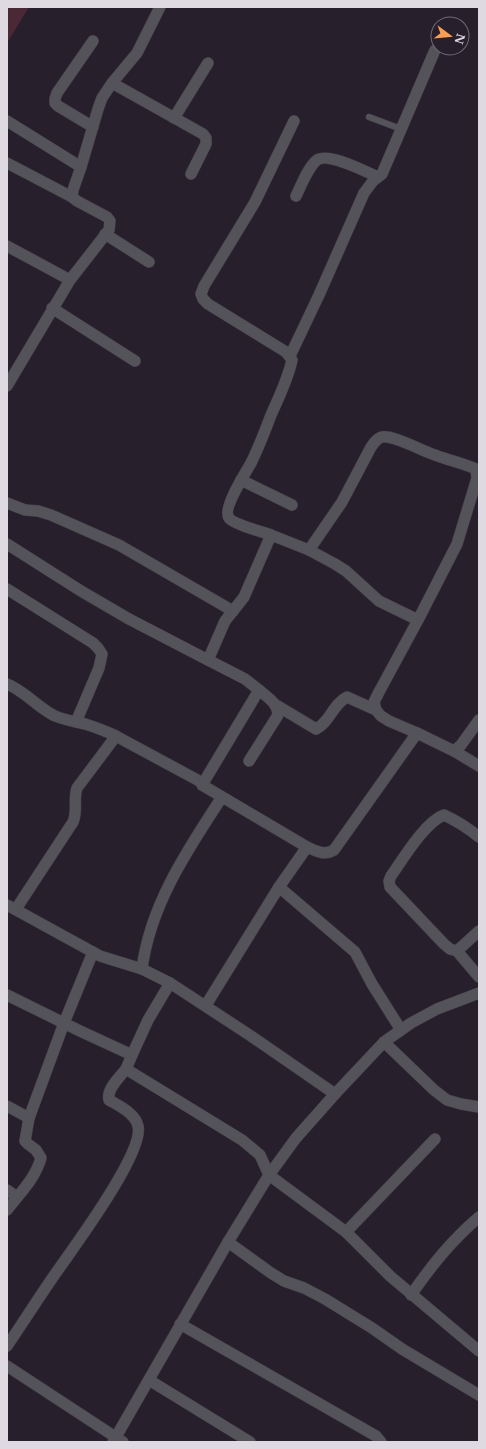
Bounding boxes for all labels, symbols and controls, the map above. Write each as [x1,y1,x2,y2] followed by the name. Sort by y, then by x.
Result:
[430,16,470,56] north arrow
[451,32,468,46] text: N

